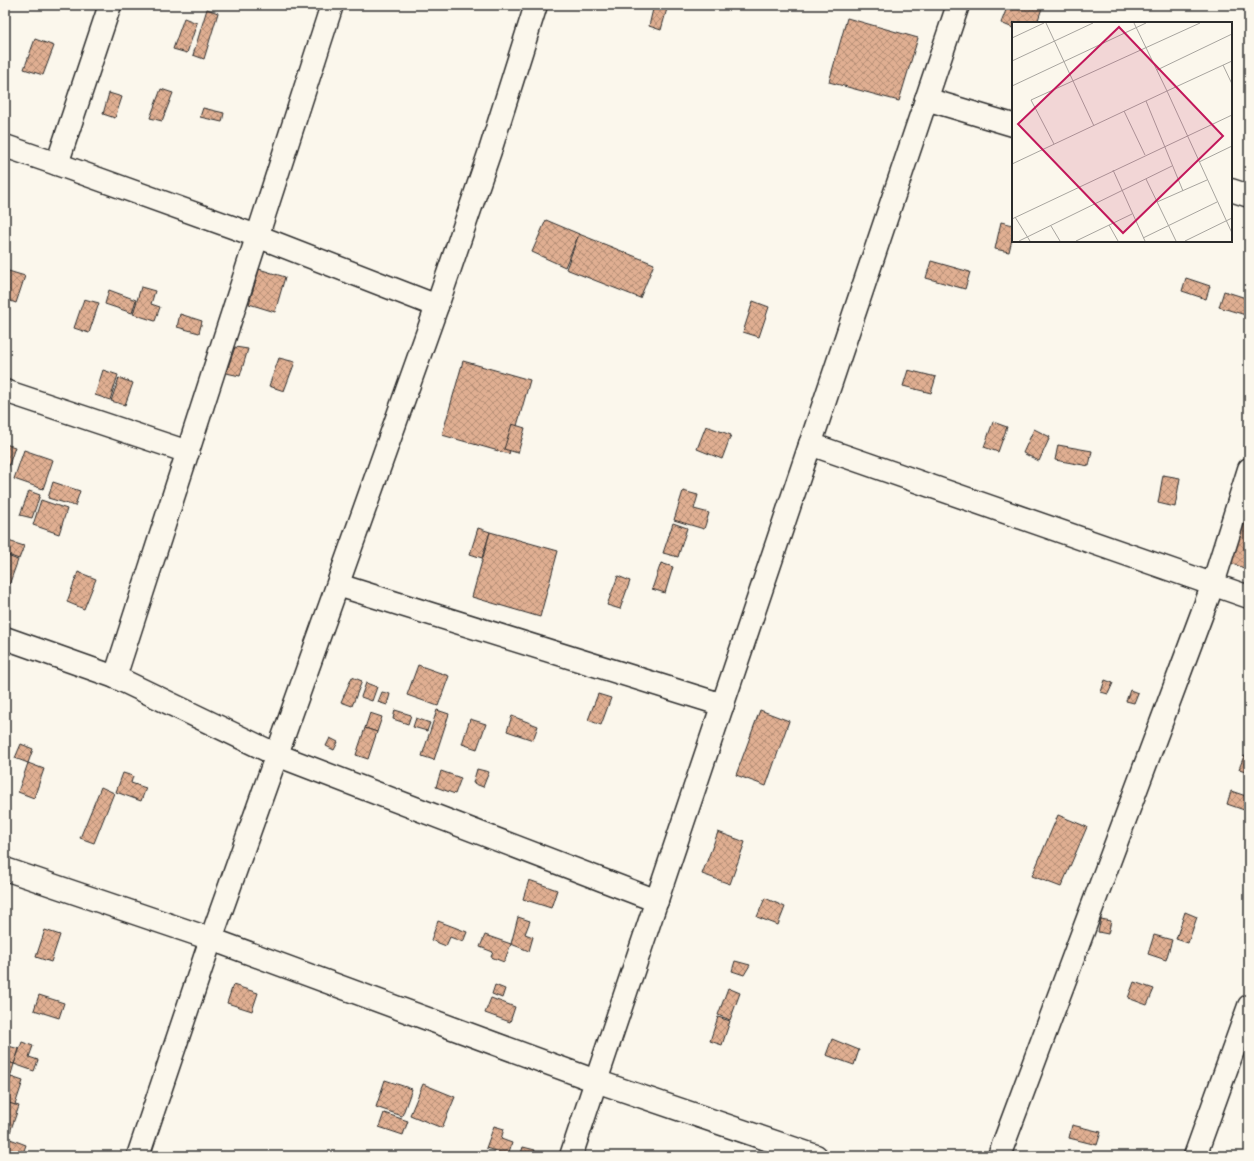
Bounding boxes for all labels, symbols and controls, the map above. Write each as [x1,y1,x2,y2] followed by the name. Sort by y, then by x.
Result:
[1012,22,1232,242] inset map

